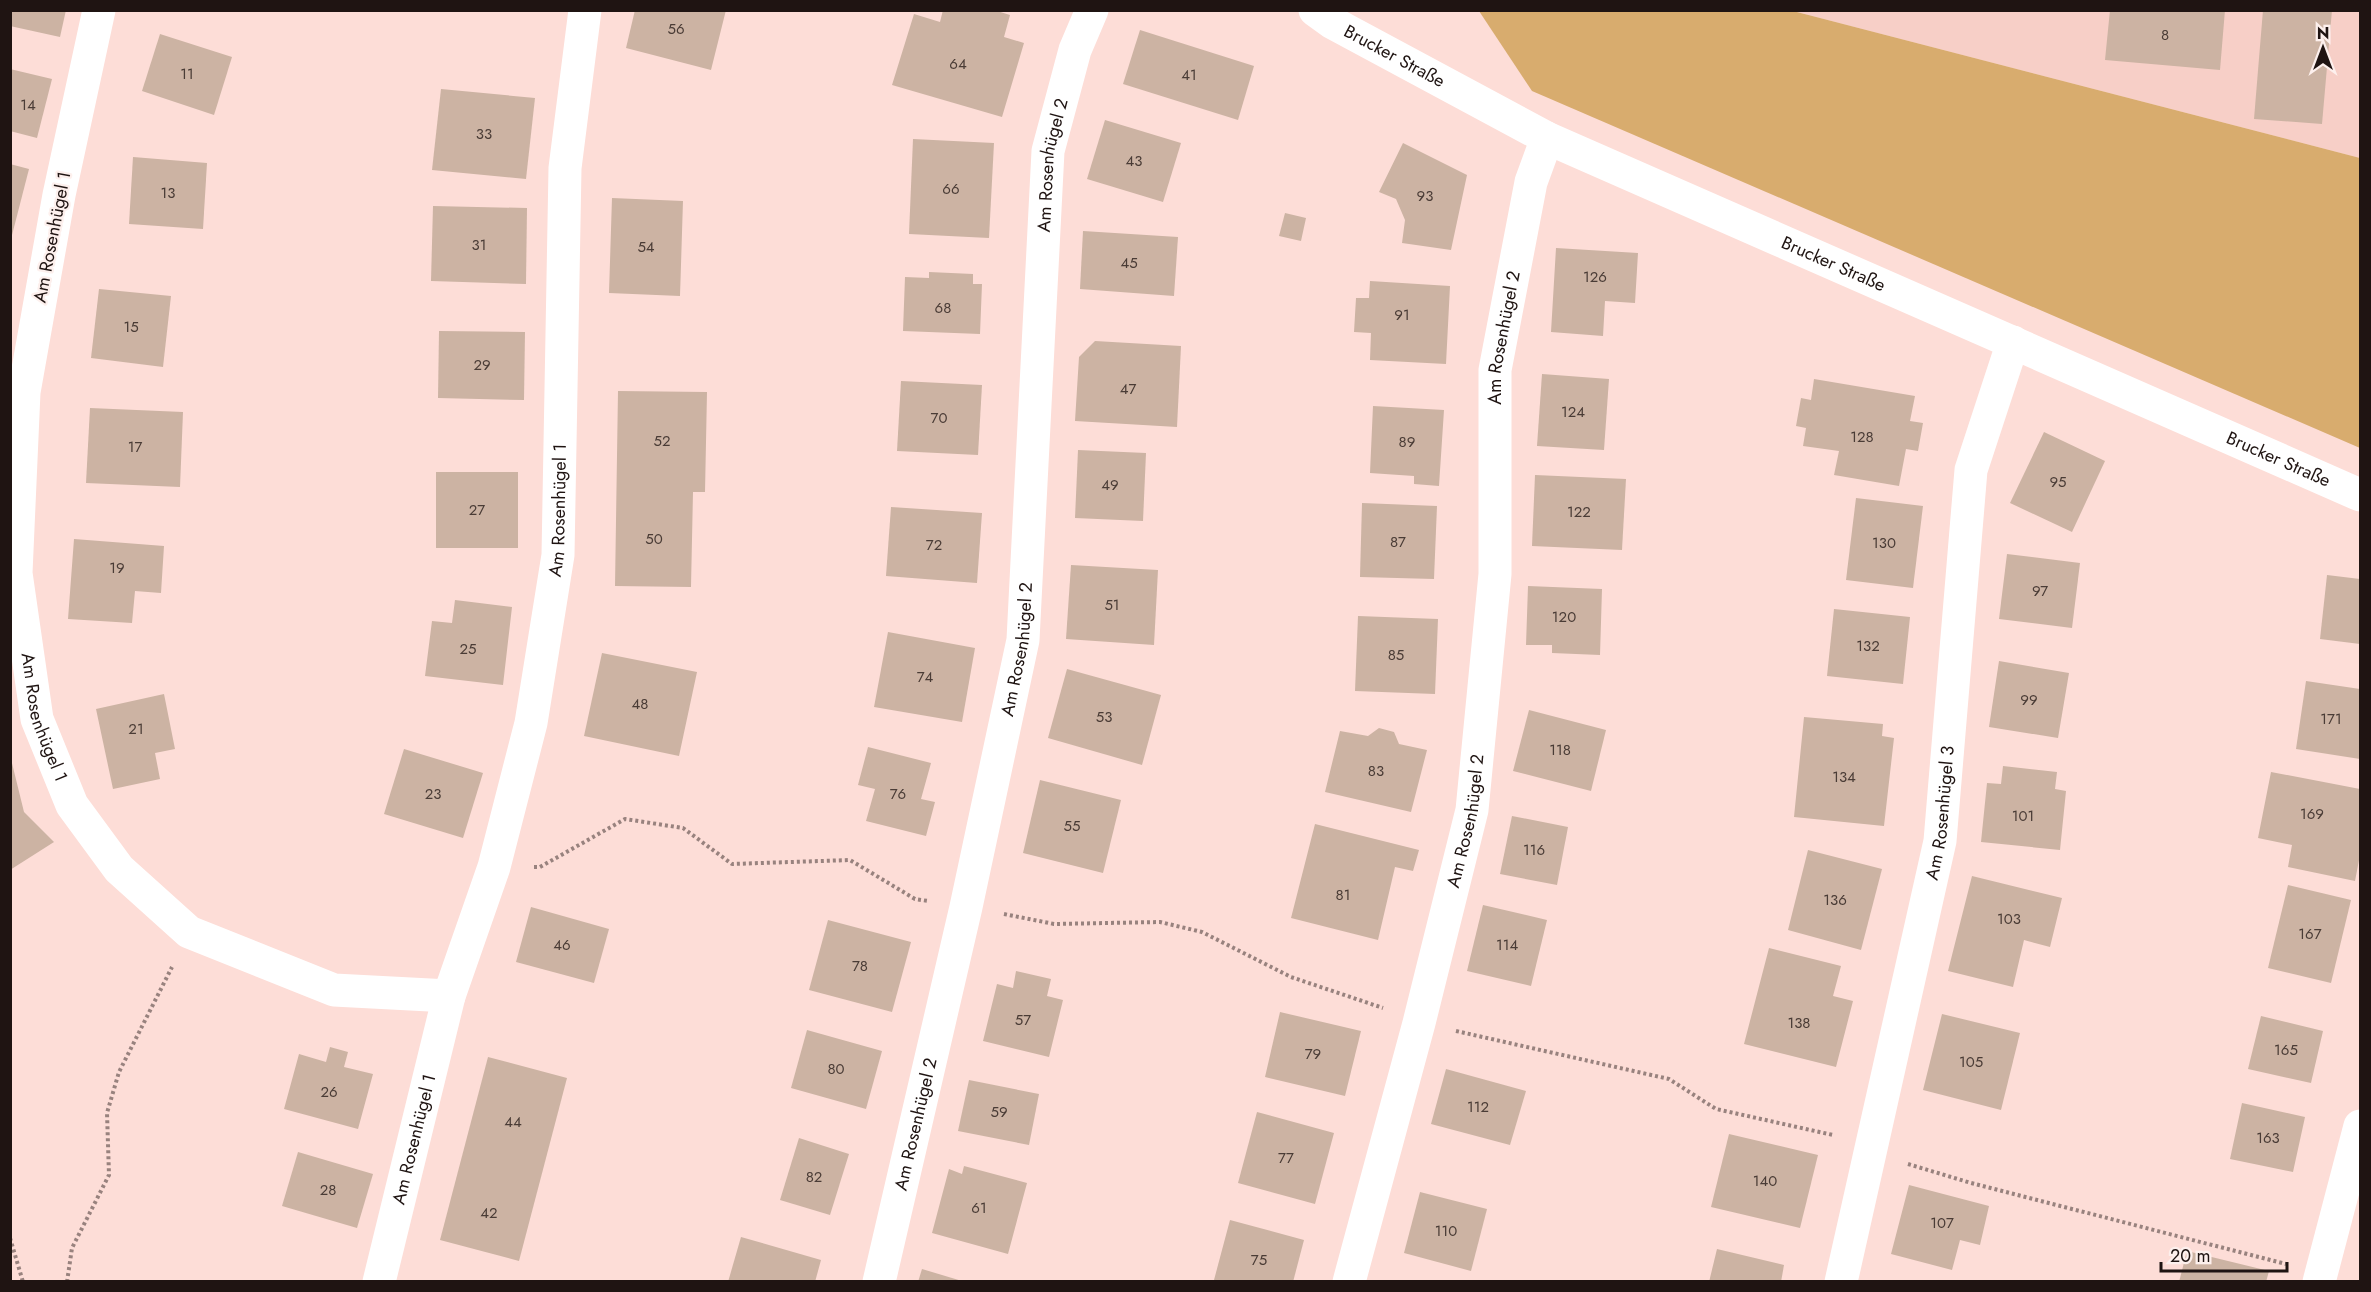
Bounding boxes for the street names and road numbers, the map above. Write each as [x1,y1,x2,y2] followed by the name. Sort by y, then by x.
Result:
[1339,18,1450,94] street label: Brucker Straße
[1031,95,1075,233] street label: Am Rosenhügel 2
[27,169,77,305] street label: Am Rosenhügel 1
[1777,229,1890,298] street label: Brucker Straße
[1482,269,1527,405] street label: Am Rosenhügel 2
[2222,425,2335,493] street label: Brucker Straße
[542,443,573,579] street label: Am Rosenhügel 1
[994,582,1039,719] street label: Am Rosenhügel 2
[15,651,74,786] street label: Am Rosenhügel 1
[1919,745,1961,882] street label: Am Rosenhügel 3
[1440,753,1490,890] street label: Am Rosenhügel 2
[888,1055,944,1193] street label: Am Rosenhügel 2
[385,1071,442,1207] street label: Am Rosenhügel 1

